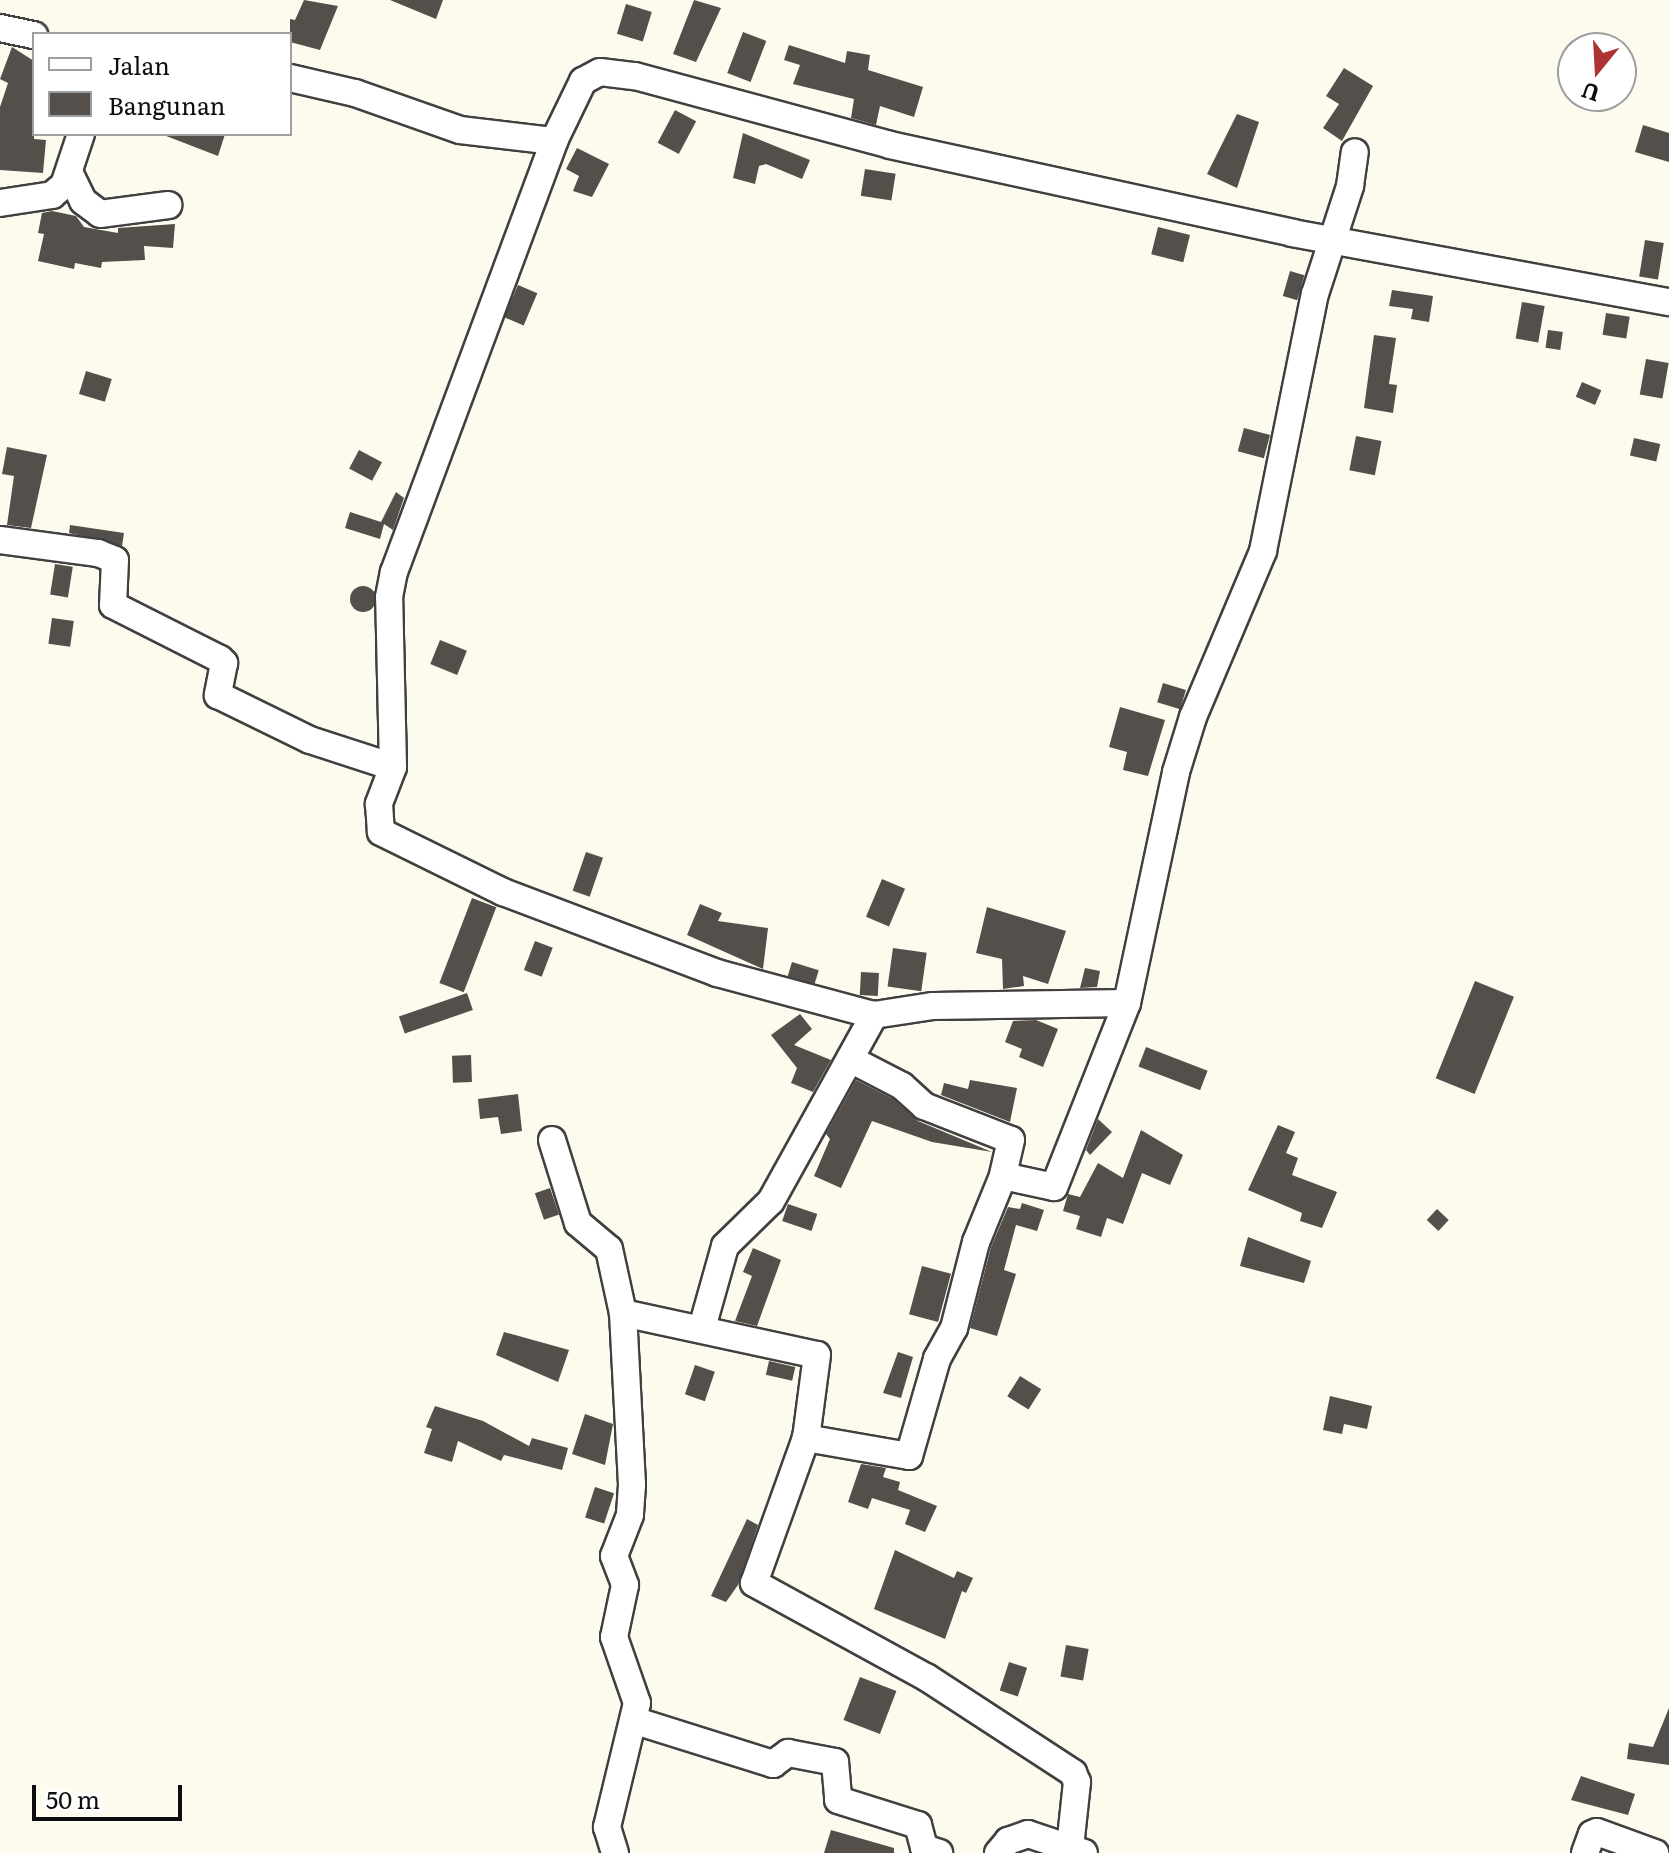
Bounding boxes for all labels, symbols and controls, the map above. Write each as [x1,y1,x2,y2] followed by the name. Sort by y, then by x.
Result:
[32,32,292,136] legend
[1557,32,1637,112] north arrow
[108,47,170,82] text: Jalan
[1577,75,1603,112] text: U
[108,87,226,122] text: Bangunan
[36,1769,186,1819] scale bar
[46,1781,100,1816] text: 50 m

